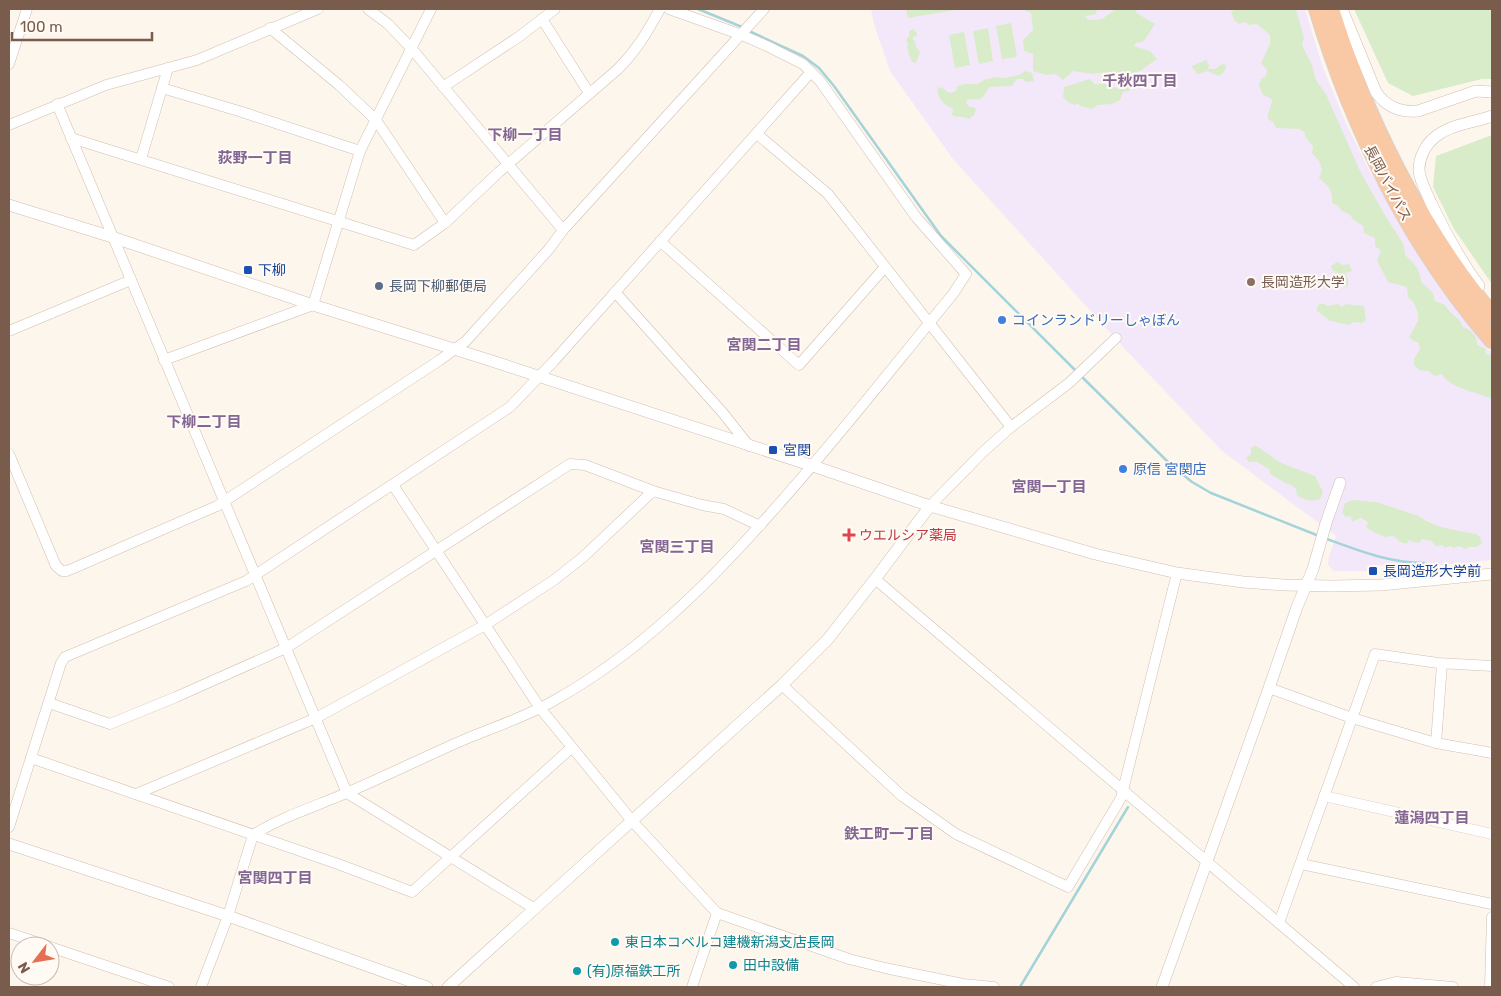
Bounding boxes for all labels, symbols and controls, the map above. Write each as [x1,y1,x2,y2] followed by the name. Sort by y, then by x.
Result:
[12,10,152,42] scale bar
[20,18,62,36] text: 100 m
[1102,72,1178,90] district label: 千秋四丁目
[487,126,563,144] district label: 下柳一丁目
[1360,142,1415,224] street label: 長岡バイパス
[217,149,293,167] district label: 荻野一丁目
[258,262,286,279] place label: 下柳
[242,264,254,276] marker: 下柳
[1261,274,1345,291] place label: 長岡造形大学
[1245,276,1257,288] marker: 長岡造形大学
[389,278,487,295] place label: 長岡下柳郵便局
[373,280,385,292] marker: 長岡下柳郵便局
[1012,312,1180,329] place label: コインランドリーしゃぼん
[996,314,1008,326] marker: コインランドリーしゃぼん
[726,336,802,354] district label: 宮関二丁目
[166,413,242,431] district label: 下柳二丁目
[783,442,811,459] place label: 宮関
[767,444,779,456] marker: 宮関
[1133,461,1206,478] place label: 原信 宮関店
[1117,463,1129,475] marker: 原信 宮関店
[1011,478,1087,496] district label: 宮関一丁目
[859,527,957,544] place label: ウエルシア薬局
[843,529,855,541] marker: ウエルシア薬局
[639,538,715,556] district label: 宮関三丁目
[1383,563,1481,580] place label: 長岡造形大学前
[1367,565,1379,577] marker: 長岡造形大学前
[1394,809,1470,827] district label: 蓮潟四丁目
[844,825,934,843] district label: 鉄工町一丁目
[237,869,313,887] district label: 宮関四丁目
[625,934,835,951] place label: 東日本コベルコ建機新潟支店長岡
[10,936,60,986] north arrow
[609,936,621,948] marker: 東日本コベルコ建機新潟支店長岡
[743,957,799,974] place label: 田中設備
[14,959,34,976] text: N
[727,959,739,971] marker: 田中設備
[587,963,681,980] place label: (有)原福鉄工所
[571,965,583,977] marker: (有)原福鉄工所

